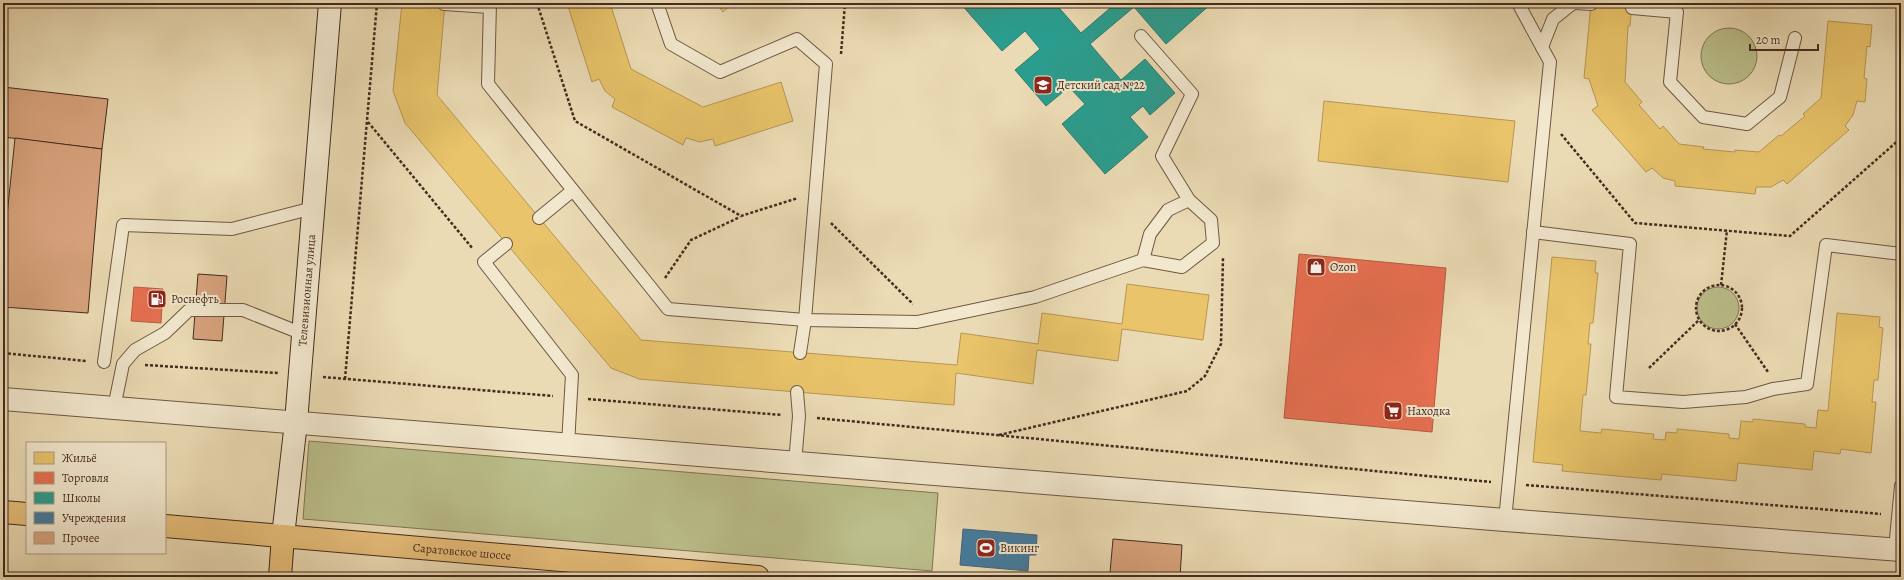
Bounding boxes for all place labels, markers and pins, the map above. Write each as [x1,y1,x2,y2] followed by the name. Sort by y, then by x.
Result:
[1032,74,1054,96] school or university icon: Детский сад №22
[1057,77,1145,93] place label: Детский сад №22
[1305,256,1327,278] shop icon: Ozon
[1330,259,1357,275] place label: Ozon
[146,288,168,310] fuel station icon: Роснефть
[171,291,219,307] place label: Роснефть
[1382,400,1404,422] supermarket icon: Находка
[1407,403,1451,419] place label: Находка
[975,537,997,559] sports icon: Викинг
[1000,540,1039,556] place label: Викинг

